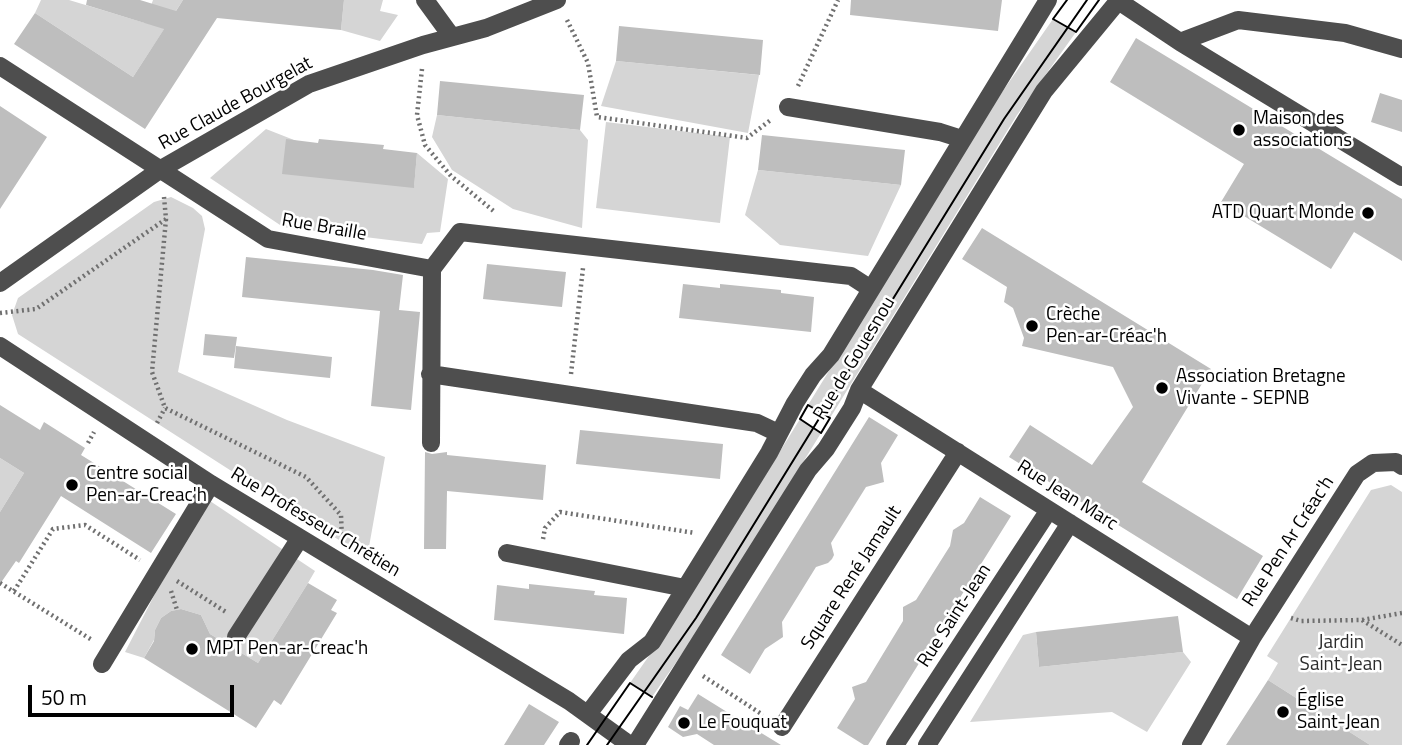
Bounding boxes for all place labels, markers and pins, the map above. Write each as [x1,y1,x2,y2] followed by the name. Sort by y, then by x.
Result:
[1253,108,1352,152] place label: Maison des associations
[1231,122,1247,138] marker: Maison des associations
[1212,202,1354,224] place label: ATD Quart Monde
[1360,205,1376,221] marker: ATD Quart Monde
[1046,304,1167,348] place label: Crèche Pen-ar-Créac'h
[1024,318,1040,334] marker: Crèche Pen-ar-Créac'h
[1176,366,1346,410] place label: Association Bretagne Vivante - SEPNB
[1154,380,1170,396] marker: Association Bretagne Vivante - SEPNB
[86,463,207,507] place label: Centre social Pen-ar-Creac'h
[64,477,80,493] marker: Centre social Pen-ar-Creac'h
[206,638,368,660] place label: MPT Pen-ar-Creac'h
[184,641,200,657] marker: MPT Pen-ar-Creac'h
[1297,690,1380,734] place label: Église Saint-Jean
[1275,704,1291,720] marker: Église Saint-Jean
[698,712,787,734] place label: Le Fouquat
[676,715,692,731] marker: Le Fouquat

